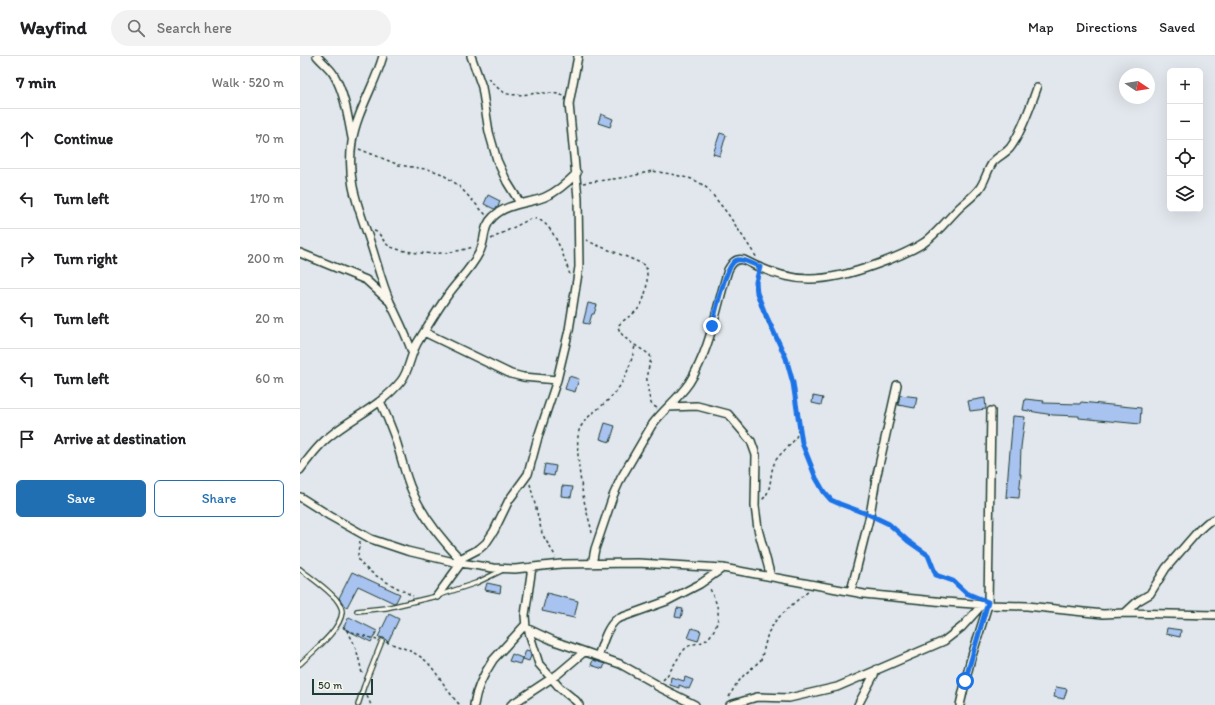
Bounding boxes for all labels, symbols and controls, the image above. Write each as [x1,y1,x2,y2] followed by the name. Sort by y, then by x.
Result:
[111,10,391,46] search box
[20,16,87,39] text: Wayfind
[125,17,147,39] icon: search
[157,19,232,37] text: Search here
[1028,19,1054,36] text: Map
[1076,19,1137,36] text: Directions
[1159,19,1195,36] text: Saved
[1119,68,1155,104] north arrow
[1167,68,1203,212] map controls
[1167,68,1203,104] button: +
[16,72,56,92] text: 7 min
[212,75,284,90] text: Walk · 520 m
[1167,104,1203,140] button: −
[16,128,38,150] icon: ahead
[54,130,113,148] text: Continue
[256,131,284,146] text: 70 m
[1167,140,1203,176] button: locate
[1167,176,1203,212] button: layers
[16,188,38,210] icon: left
[54,190,109,208] text: Turn left
[250,191,284,206] text: 170 m
[16,248,38,270] icon: right
[54,250,118,268] text: Turn right
[247,251,284,266] text: 200 m
[16,308,38,330] icon: left
[54,310,109,328] text: Turn left
[255,311,284,326] text: 20 m
[703,317,721,335] route end
[16,368,38,390] icon: left
[54,370,109,388] text: Turn left
[255,371,284,386] text: 60 m
[16,428,38,450] icon: arrive
[54,430,186,448] text: Arrive at destination
[16,480,146,517] button: Save
[154,480,284,517] button: Share
[956,672,974,690] route start
[312,677,373,696] scale bar
[318,679,342,692] text: 50 m

